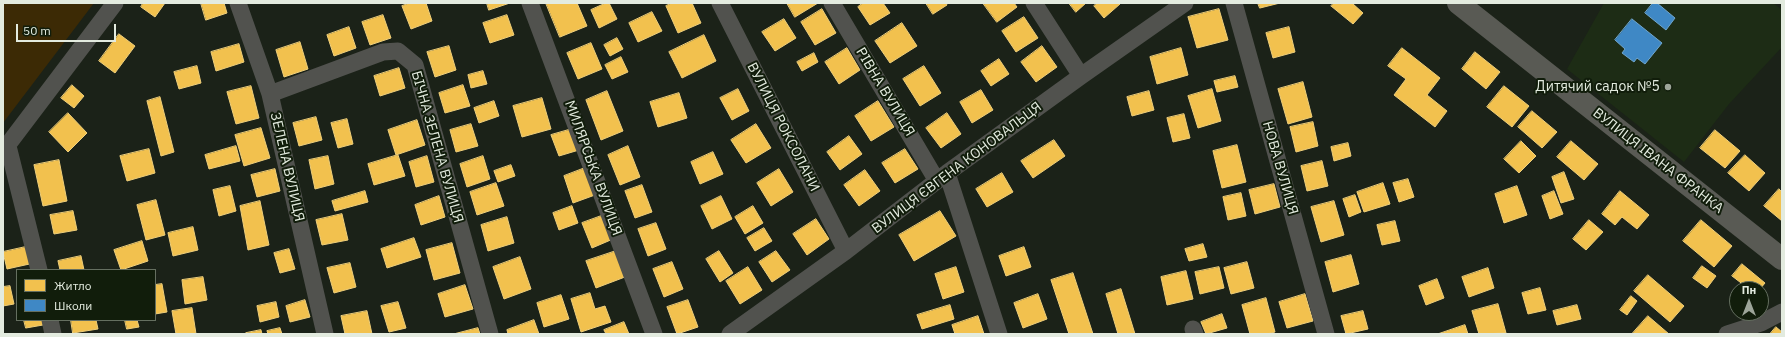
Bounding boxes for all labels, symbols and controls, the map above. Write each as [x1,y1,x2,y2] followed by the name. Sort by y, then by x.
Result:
[18,16,118,42] scale bar
[23,23,51,38] text: 50 m
[852,45,918,139] street label: РІВНА ВУЛИЦЯ
[743,60,823,194] street label: ВУЛИЦЯ РОКСОЛАНИ
[407,69,467,225] street label: БІЧНА ЗЕЛЕНА ВУЛИЦЯ
[1535,79,1660,95] place label: Дитячий садок №5
[1663,82,1673,92] marker: Дитячий садок №5
[561,98,625,238] street label: МИЛЯРСЬКА ВУЛИЦЯ
[869,99,1045,237] street label: ВУЛИЦЯ ЄВГЕНА КОНОВАЛЬЦЯ
[1589,105,1727,217] street label: ВУЛИЦЯ ІВАНА ФРАНКА
[266,111,308,223] street label: ЗЕЛЕНА ВУЛИЦЯ
[1259,119,1301,217] street label: НОВА ВУЛИЦЯ
[16,269,156,321] legend
[54,278,92,293] text: Житло
[1729,281,1769,321] north arrow
[1742,283,1756,297] text: Пн
[54,298,92,313] text: Школи

